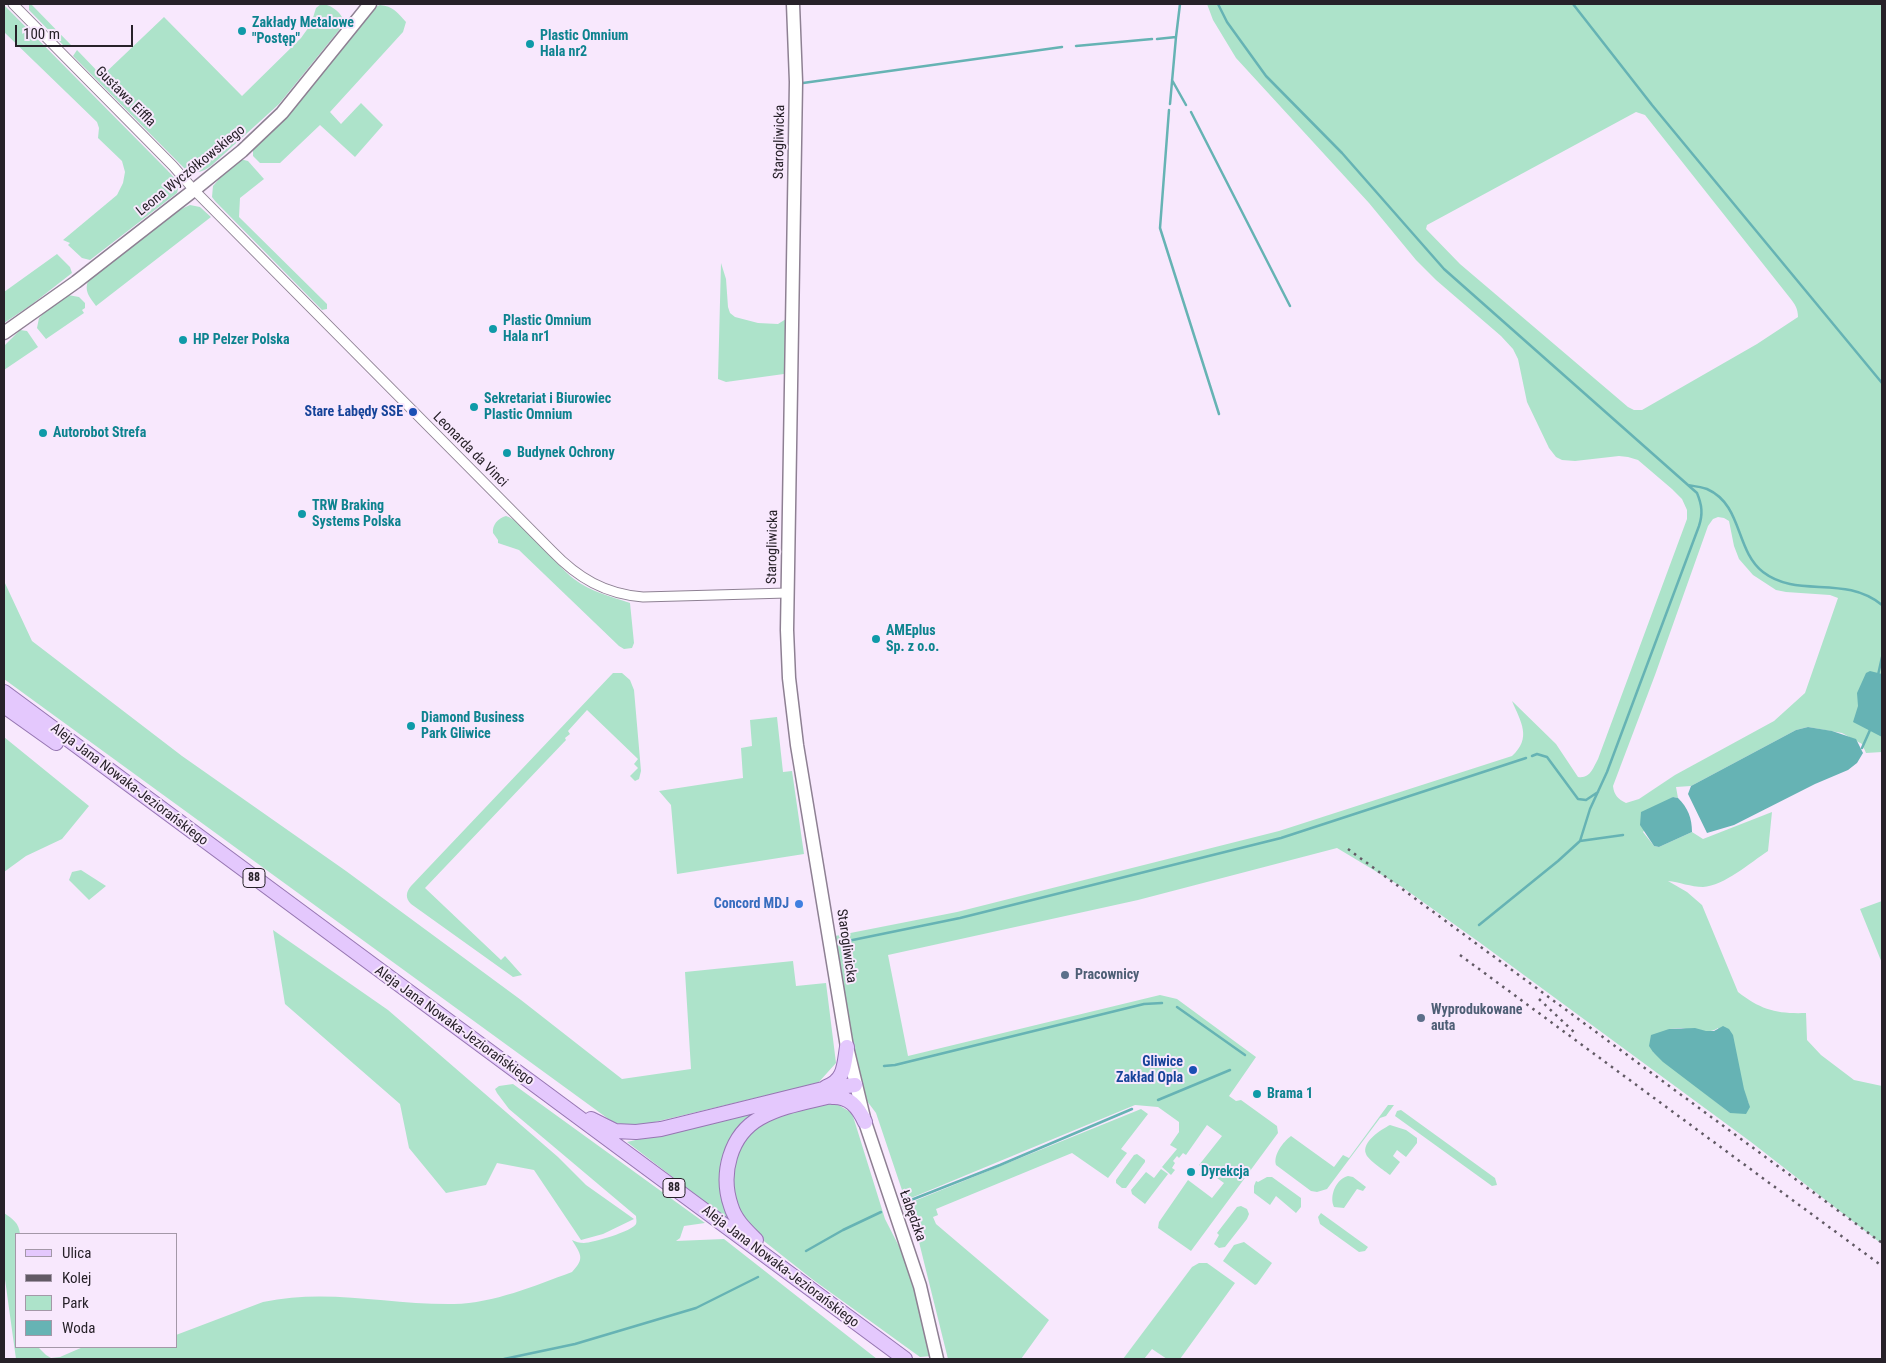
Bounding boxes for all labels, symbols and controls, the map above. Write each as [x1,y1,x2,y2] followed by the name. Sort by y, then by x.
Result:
[18,15,135,47] scale bar
[252,15,354,48] place label: Zakłady Metalowe "Postęp"
[23,25,60,43] text: 100 m
[236,25,248,37] marker: Zakłady Metalowe "Postęp"
[540,28,628,60] place label: Plastic Omnium Hala nr2
[524,38,536,50] marker: Plastic Omnium Hala nr2
[91,63,159,131] street label: Gustawa Eiffla
[771,105,789,179] street label: Starogliwicka
[133,122,249,220] street label: Leona Wyczółkowskiego
[503,313,591,346] place label: Plastic Omnium Hala nr1
[487,323,499,335] marker: Plastic Omnium Hala nr1
[193,332,290,348] place label: HP Pelzer Polska
[177,334,189,346] marker: HP Pelzer Polska
[484,391,611,424] place label: Sekretariat i Biurowiec Plastic Omnium
[468,401,480,413] marker: Sekretariat i Biurowiec Plastic Omnium
[305,404,403,420] place label: Stare Łabędy SSE
[407,406,419,418] marker: Stare Łabędy SSE
[429,409,511,491] street label: Leonarda da Vinci
[53,425,146,441] place label: Autorobot Strefa
[37,427,49,439] marker: Autorobot Strefa
[517,445,615,461] place label: Budynek Ochrony
[501,447,513,459] marker: Budynek Ochrony
[312,498,401,530] place label: TRW Braking Systems Polska
[296,508,308,520] marker: TRW Braking Systems Polska
[764,510,782,584] street label: Starogliwicka
[886,623,939,656] place label: AMEplus Sp. z o.o.
[870,633,882,645] marker: AMEplus Sp. z o.o.
[421,710,524,742] place label: Diamond Business Park Gliwice
[47,720,211,850] street label: Aleja Jana Nowaka-Jeziorańskiego
[405,720,417,732] marker: Diamond Business Park Gliwice
[243,868,265,888] road number: 88
[714,896,789,912] place label: Concord MDJ
[793,898,805,910] marker: Concord MDJ
[833,908,859,984] street label: Starogliwicka
[371,963,537,1089] street label: Aleja Jana Nowaka-Jeziorańskiego
[1075,967,1139,983] place label: Pracownicy
[1059,969,1071,981] marker: Pracownicy
[1431,1002,1523,1034] place label: Wyprodukowane auta
[1415,1012,1427,1024] marker: Wyprodukowane auta
[1116,1054,1183,1086] place label: Gliwice Zakład Opla
[1187,1064,1199,1076] marker: Gliwice Zakład Opla
[1267,1086,1313,1102] place label: Brama 1
[1251,1088,1263,1100] marker: Brama 1
[1201,1164,1249,1180] place label: Dyrekcja
[1185,1166,1197,1178] marker: Dyrekcja
[663,1178,685,1198] road number: 88
[895,1188,929,1244] street label: Łabędzka
[698,1202,862,1332] street label: Aleja Jana Nowaka-Jeziorańskiego
[15,1233,178,1348] legend
[62,1244,91,1262] text: Ulica
[62,1269,91,1287] text: Kolej
[62,1294,89,1312] text: Park
[62,1319,95,1337] text: Woda

